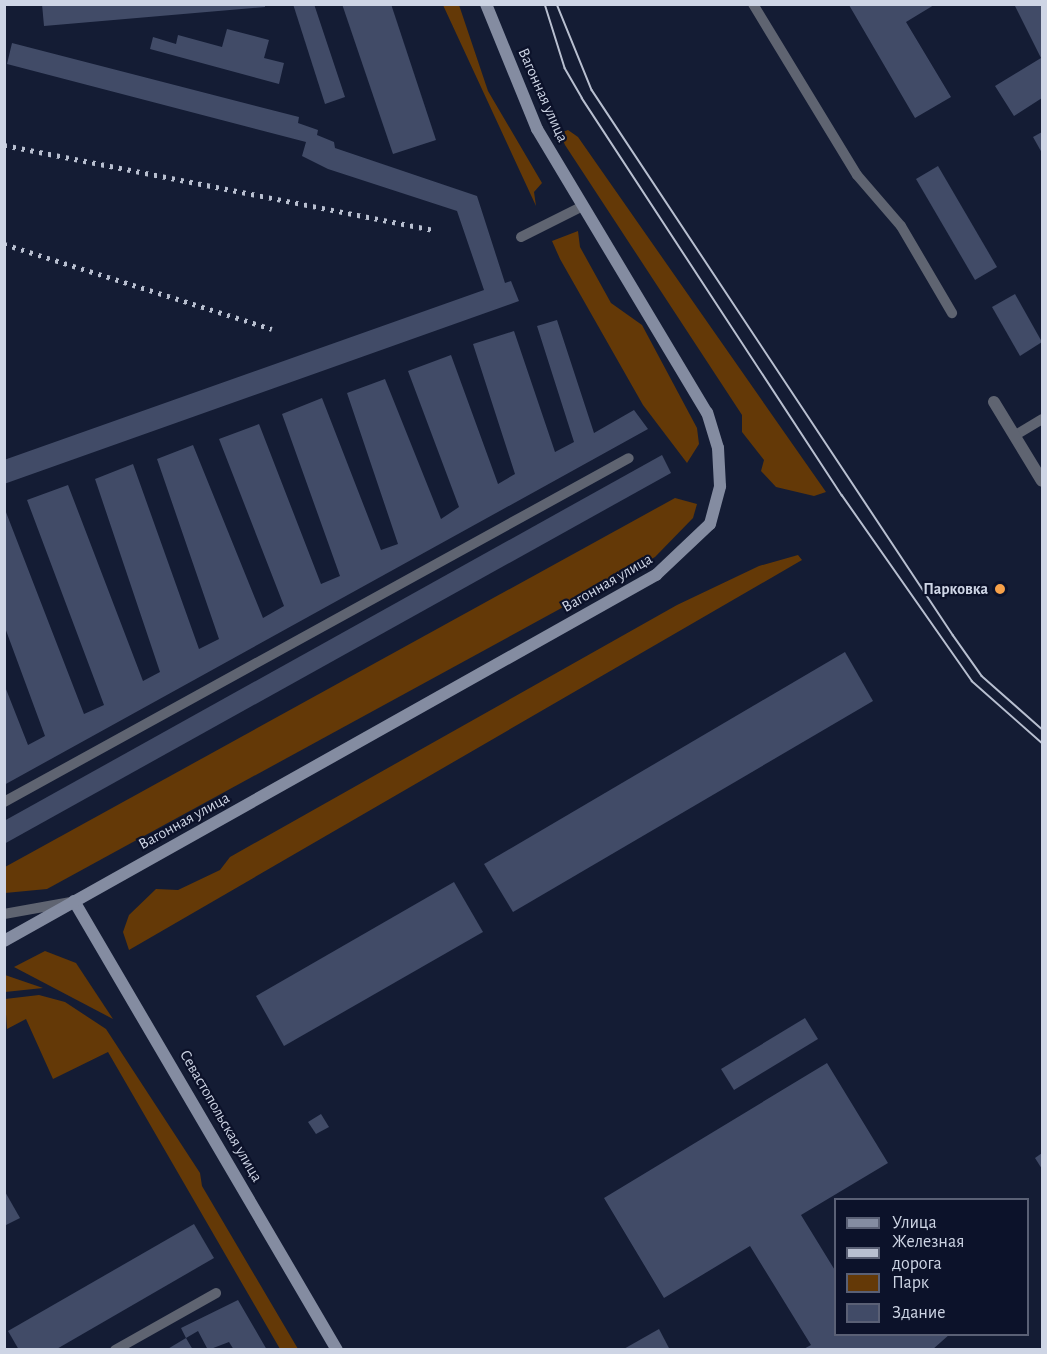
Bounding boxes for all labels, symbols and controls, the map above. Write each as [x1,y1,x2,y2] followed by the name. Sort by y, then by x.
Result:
[514,45,572,145] street label: Вагонная улица
[558,549,656,617] street label: Вагонная улица
[923,579,988,599] place label: Парковка
[993,582,1007,596] marker: Парковка
[135,788,233,854] street label: Вагонная улица
[175,1047,267,1185] street label: Севастопольская улица
[834,1198,1029,1336] legend
[892,1214,937,1232] text: Улица
[892,1233,964,1273] text: Железная дорога
[892,1274,929,1292] text: Парк
[892,1304,946,1322] text: Здание

